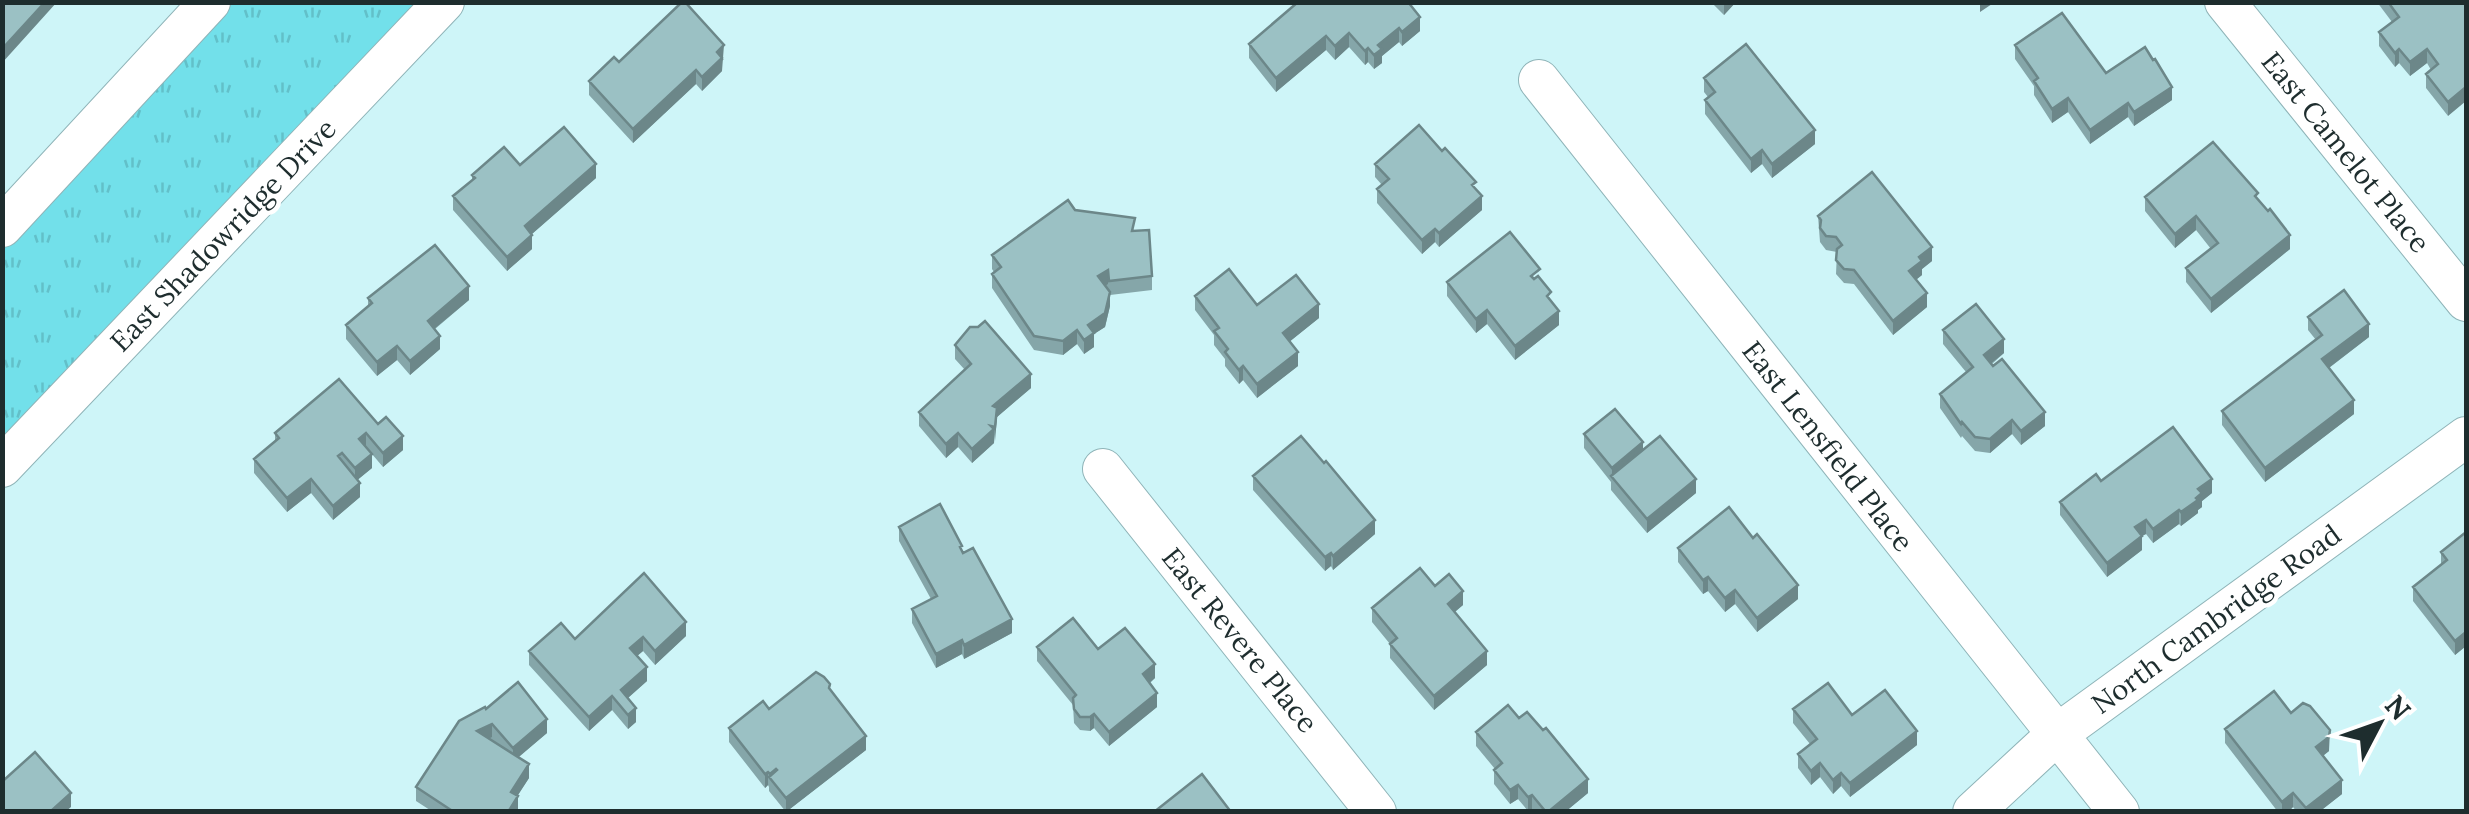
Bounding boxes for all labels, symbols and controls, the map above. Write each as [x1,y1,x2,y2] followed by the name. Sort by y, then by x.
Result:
[2254,44,2438,260] street label: East Camelot Place
[102,111,344,359] street label: East Shadowridge Drive
[1735,333,1921,559] street label: East Lensfield Place
[2084,516,2348,722] street label: North Cambridge Road
[1154,540,1326,740] street label: East Revere Place
[2329,674,2429,774] north arrow
[2377,688,2419,728] text: N

